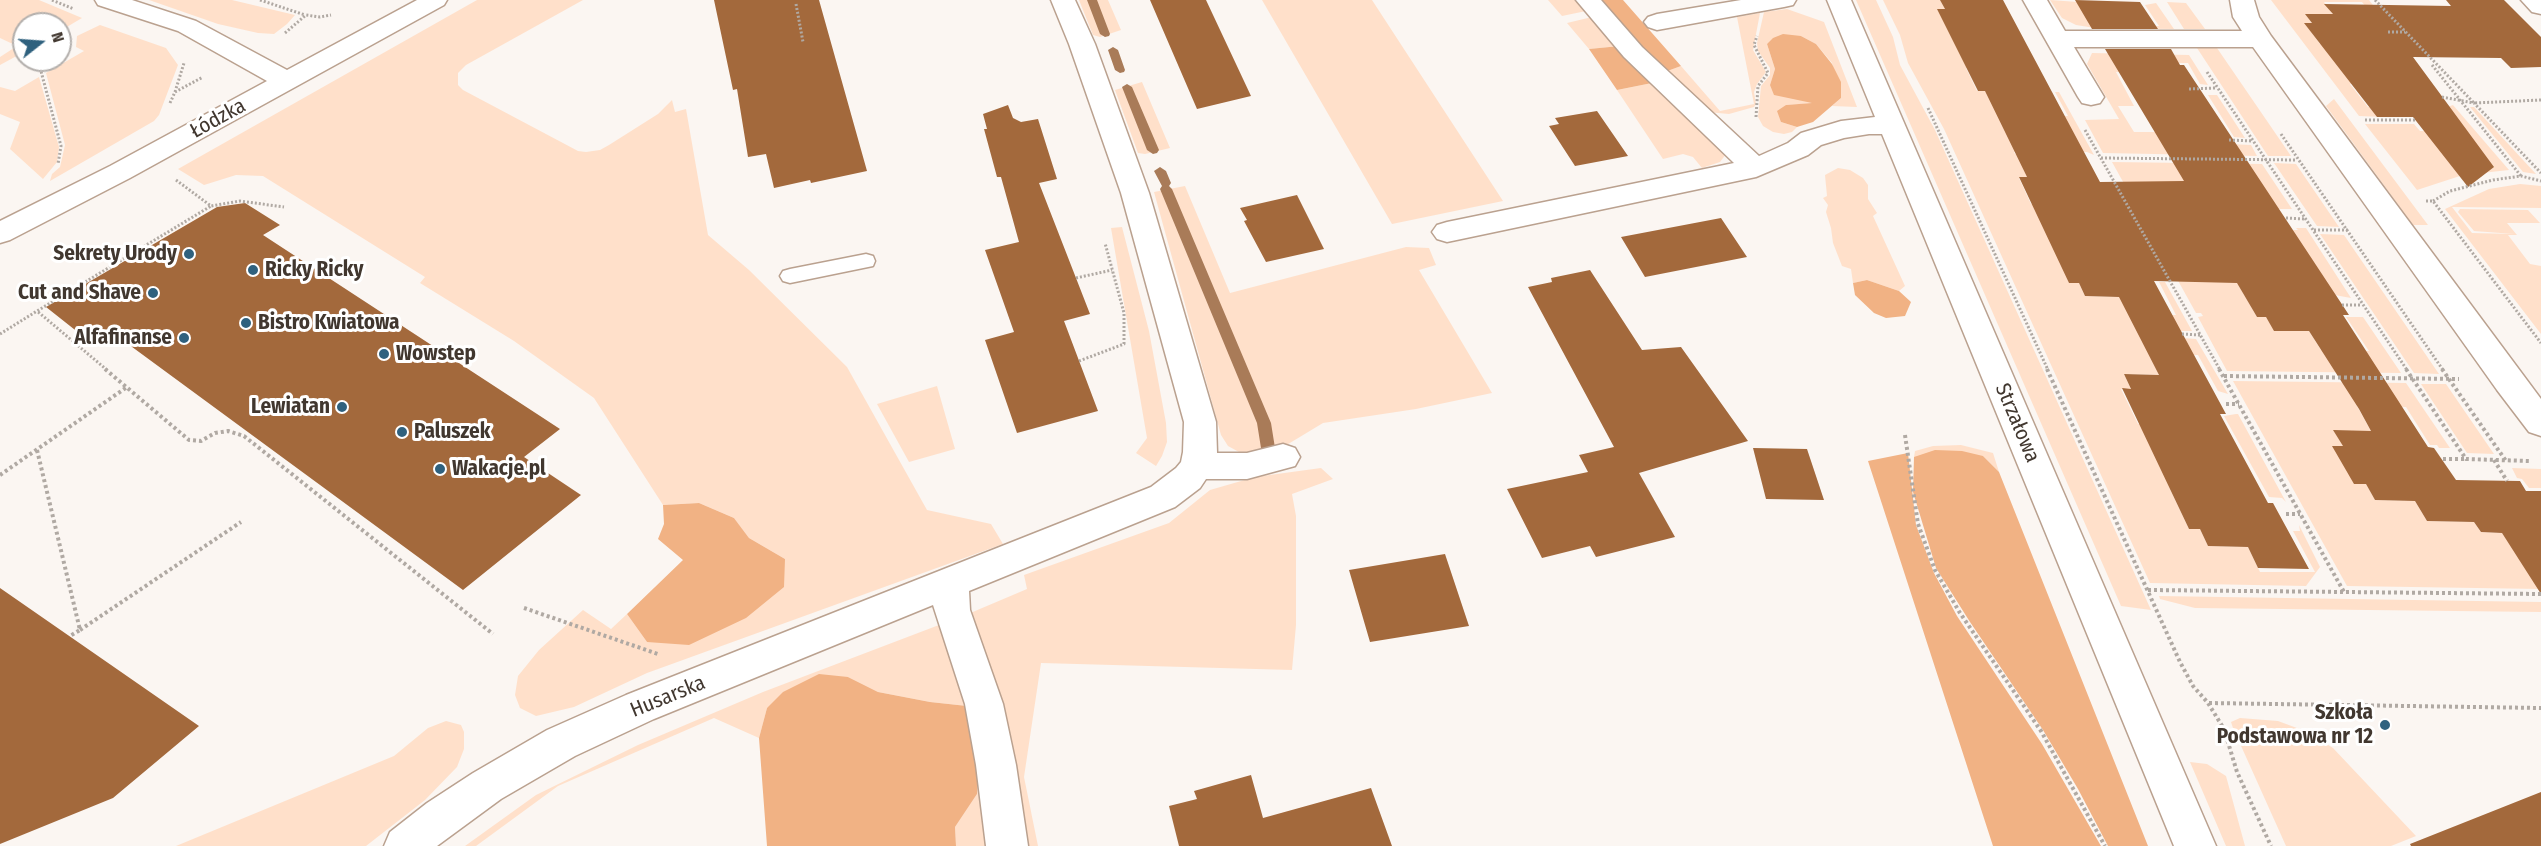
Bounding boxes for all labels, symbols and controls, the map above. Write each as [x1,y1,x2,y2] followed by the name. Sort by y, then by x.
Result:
[12,12,72,72] north arrow
[47,30,68,45] text: N
[186,94,250,144] street label: Łódzka
[53,241,177,267] place label: Sekrety Urody
[182,247,196,261] marker: Sekrety Urody
[265,257,364,283] place label: Ricky Ricky
[246,263,260,277] marker: Ricky Ricky
[18,280,141,306] place label: Cut and Shave
[146,286,160,300] marker: Cut and Shave
[258,310,400,336] place label: Bistro Kwiatowa
[239,316,253,330] marker: Bistro Kwiatowa
[74,325,172,351] place label: Alfafinanse
[177,331,191,345] marker: Alfafinanse
[396,341,476,367] place label: Wowstep
[377,347,391,361] marker: Wowstep
[1989,380,2045,466] street label: Strzałowa
[251,394,330,420] place label: Lewiatan
[335,400,349,414] marker: Lewiatan
[414,419,490,445] place label: Paluszek
[395,425,409,439] marker: Paluszek
[452,456,546,482] place label: Wakacje.pl
[433,462,447,476] marker: Wakacje.pl
[627,671,709,723] street label: Husarska
[2217,700,2373,750] place label: Szkoła Podstawowa nr 12
[2378,718,2392,732] marker: Szkoła Podstawowa nr 12

